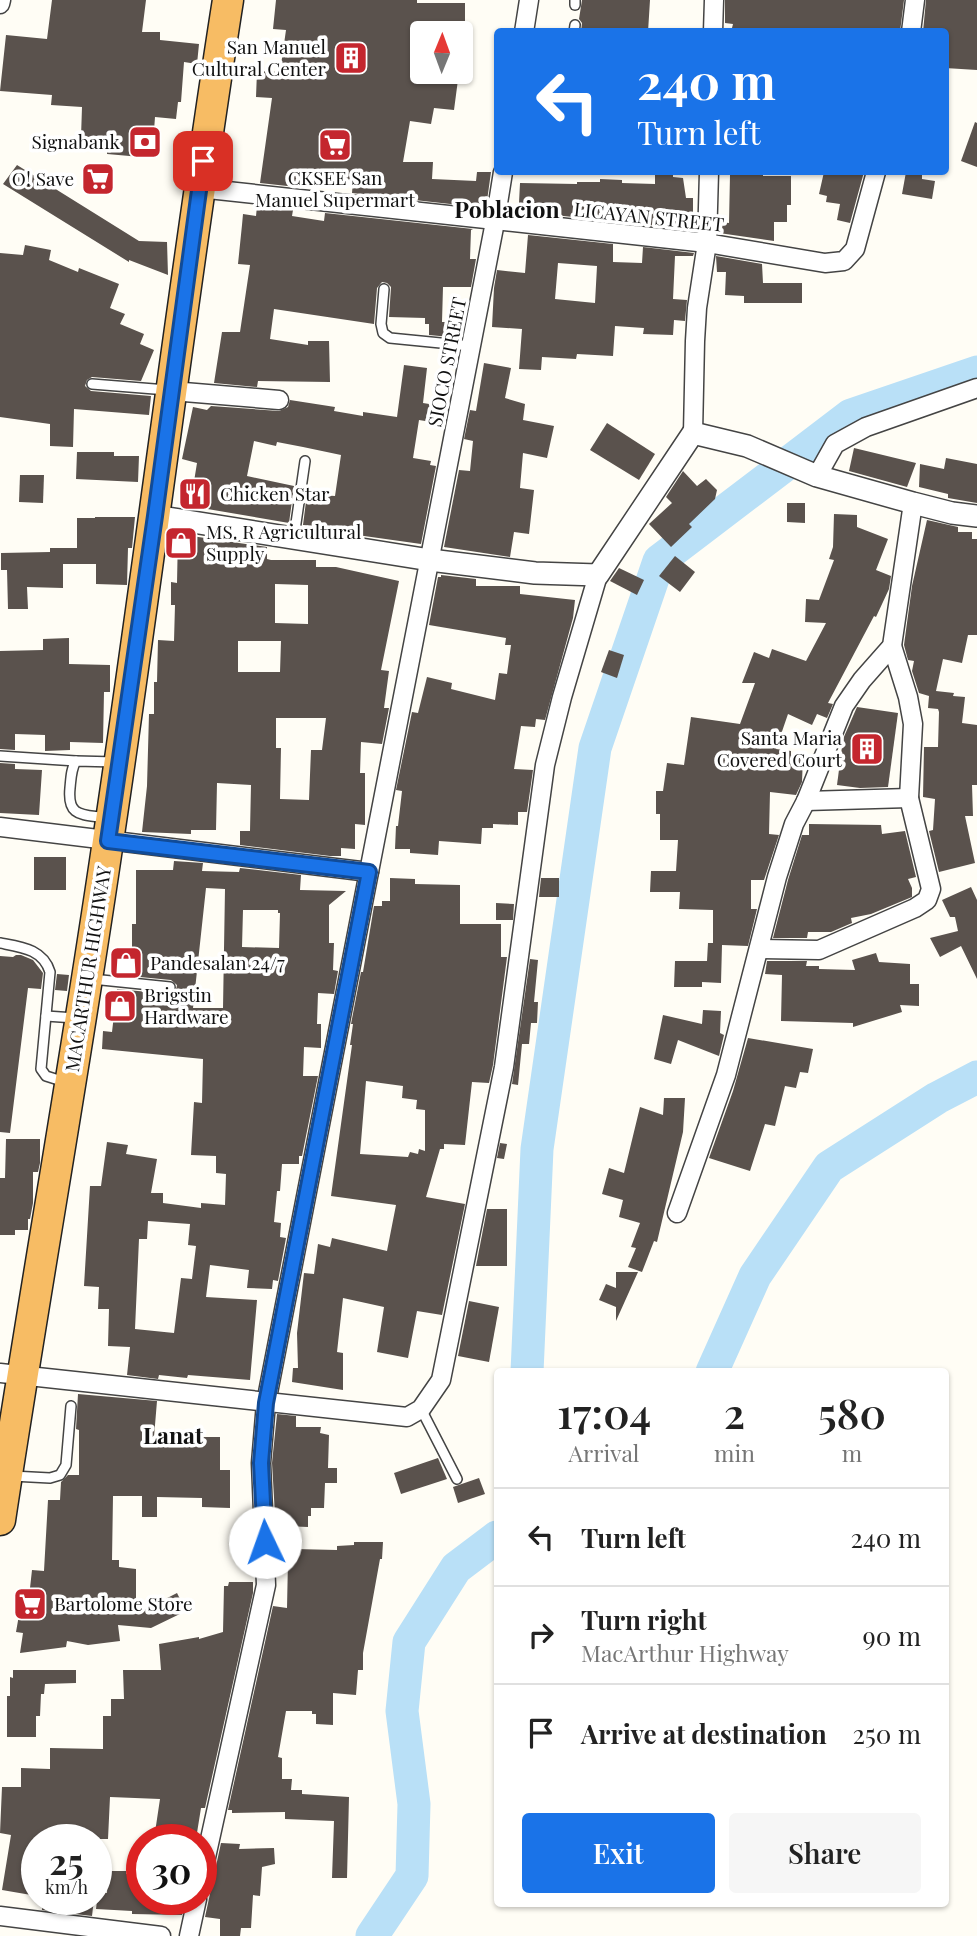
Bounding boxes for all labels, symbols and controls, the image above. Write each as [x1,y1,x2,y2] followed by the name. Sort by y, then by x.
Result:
[410,21,472,84] north arrow
[410,21,473,84] map controls
[192,33,327,81] place label: San Manuel Cultural Center
[332,39,370,77] building icon: San Manuel Cultural Center
[637,47,776,112] text: 240 m
[522,56,613,147] icon: left
[637,110,761,153] text: Turn left
[126,123,164,161] bank icon: Signabank
[316,126,354,164] supermarket icon: CKSEE San Manuel Supermart
[31,128,121,154] place label: Signabank
[173,131,233,191] pin
[184,142,222,180] icon: arrive
[79,160,117,198] supermarket icon: O! Save
[255,164,415,212] place label: CKSEE San Manuel Supermart
[12,165,74,191] place label: O! Save
[454,193,560,224] district label: Poblacion
[573,195,726,237] street label: LICAYAN STREET
[421,294,471,429] street label: SIOCO STREET
[176,475,214,513] restaurant icon: Chicken Star
[220,480,330,506] place label: Chicken Star
[206,518,362,566] place label: MS. R Agricultural Supply
[162,524,200,562] shop icon: MS. R Agricultural Supply
[717,724,843,772] place label: Santa Maria Covered Court
[848,730,886,768] building icon: Santa Maria Covered Court
[58,863,116,1074] street label: MACARTHUR HIGHWAY
[107,944,145,982] shop icon: Pandesalan 24/7
[150,949,285,975] place label: Pandesalan 24/7
[144,981,229,1029] place label: Brigstin Hardware
[101,987,139,1025] shop icon: Brigstin Hardware
[557,1384,651,1440] text: 17:04
[724,1384,745,1440] text: 2
[818,1384,886,1440] text: 580
[143,1419,204,1450] district label: Lanat
[569,1437,639,1468] text: Arrival
[714,1437,755,1468] text: min
[842,1437,862,1468] text: m
[228,1505,302,1579] position arrow
[522,1518,560,1556] icon: left
[581,1520,686,1555] text: Turn left
[851,1520,921,1555] text: 240 m
[11,1585,49,1623] supermarket icon: Bartolome Store
[54,1590,193,1616] place label: Bartolome Store
[581,1602,707,1637] text: Turn right
[522,1616,560,1654] icon: right
[863,1618,921,1653] text: 90 m
[581,1637,789,1668] text: MacArthur Highway
[522,1714,560,1752] icon: arrive
[581,1716,827,1751] text: Arrive at destination
[853,1716,921,1751] text: 250 m
[522,1813,715,1893] button: Exit
[729,1813,921,1893] button: Share
[126,1824,217,1915] speed limit sign: 30
[49,1837,84,1884] text: 25
[45,1875,88,1899] text: km/h

